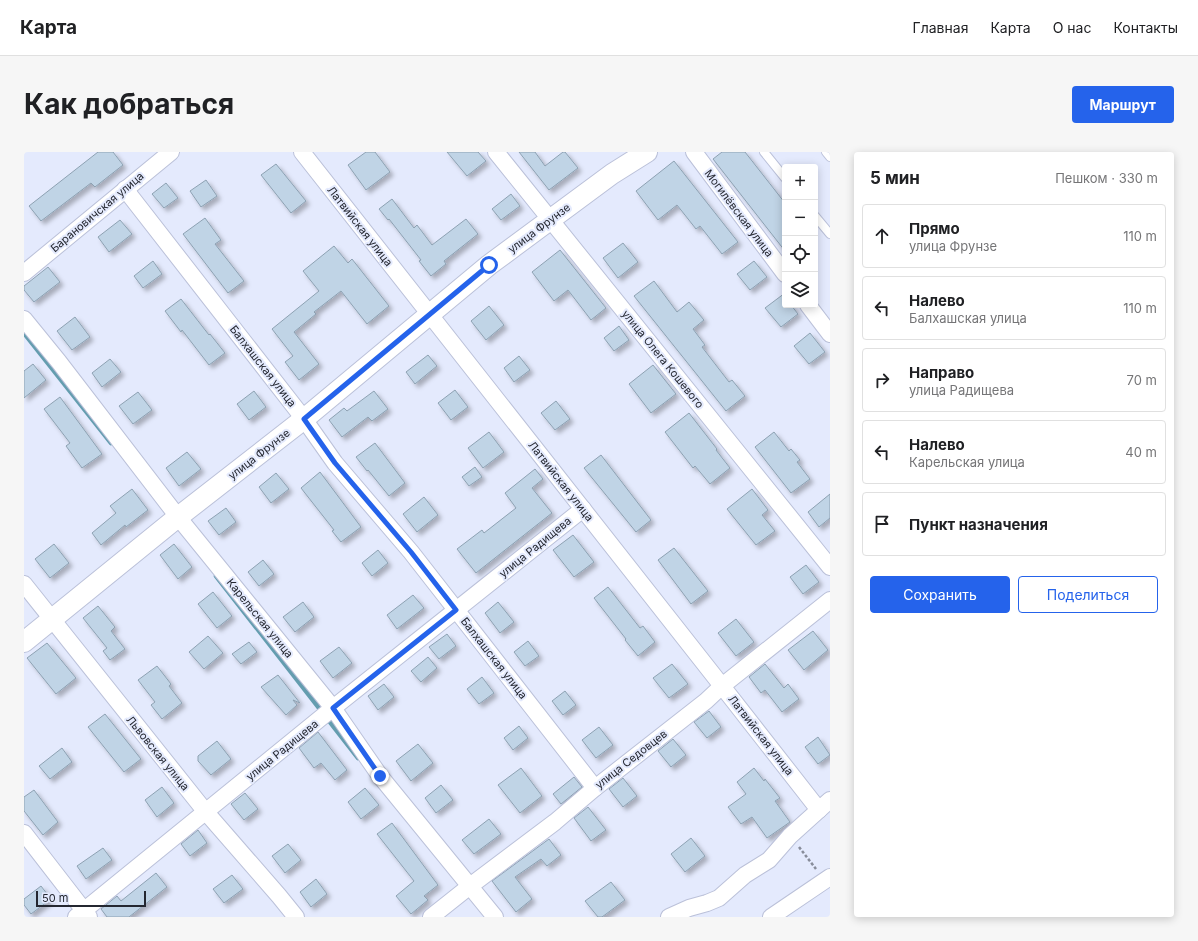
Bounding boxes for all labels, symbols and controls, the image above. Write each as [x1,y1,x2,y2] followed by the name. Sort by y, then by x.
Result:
[20,16,77,39] text: Карта
[913,19,968,36] text: Главная
[990,19,1031,36] text: Карта
[1053,19,1091,36] text: О нас
[1113,19,1178,36] text: Контакты
[1072,86,1174,123] button: Маршрут
[24,87,234,121] text: Как добраться
[782,164,818,308] map controls
[782,164,818,200] button: +
[702,167,776,259] street label: Могилёвская улица
[870,168,920,188] text: 5 мин
[48,169,146,255] street label: Барановичская улица
[1055,170,1158,186] text: Пешком · 330 m
[324,183,396,269] street label: Латвийская улица
[505,200,573,256] street label: улица Фрунзе
[782,200,818,236] button: −
[909,219,960,238] text: Прямо
[871,225,893,247] icon: ahead
[1123,228,1157,244] text: 110 m
[782,236,818,272] button: locate
[909,238,997,254] text: улица Фрунзе
[480,256,498,274] route start
[782,272,818,308] button: layers
[909,291,965,310] text: Налево
[871,297,893,319] icon: left
[1123,300,1157,316] text: 110 m
[619,307,707,411] street label: улица Олега Кошевого
[909,310,1027,326] text: Балхашская улица
[227,322,299,410] street label: Балхашская улица
[909,363,974,382] text: Направо
[871,369,893,391] icon: right
[1127,372,1157,388] text: 70 m
[909,382,1014,398] text: улица Радищева
[225,426,293,482] street label: улица Фрунзе
[909,435,965,454] text: Налево
[525,438,597,524] street label: Латвийская улица
[871,441,893,463] icon: left
[1125,444,1157,460] text: 40 m
[909,454,1025,470] text: Карельская улица
[871,513,893,535] icon: arrive
[496,514,574,580] street label: улица Радищева
[909,515,1048,534] text: Пункт назначения
[224,575,296,661] street label: Карельская улица
[870,576,1010,613] button: Сохранить
[1018,576,1158,613] button: Поделиться
[458,614,530,702] street label: Балхашская улица
[725,692,797,778] street label: Латвийская улица
[124,713,192,793] street label: Львовская улица
[243,717,321,783] street label: улица Радищева
[592,726,670,792] street label: улица Седовцев
[371,767,389,785] route end
[36,889,146,908] scale bar
[42,891,68,905] text: 50 m

